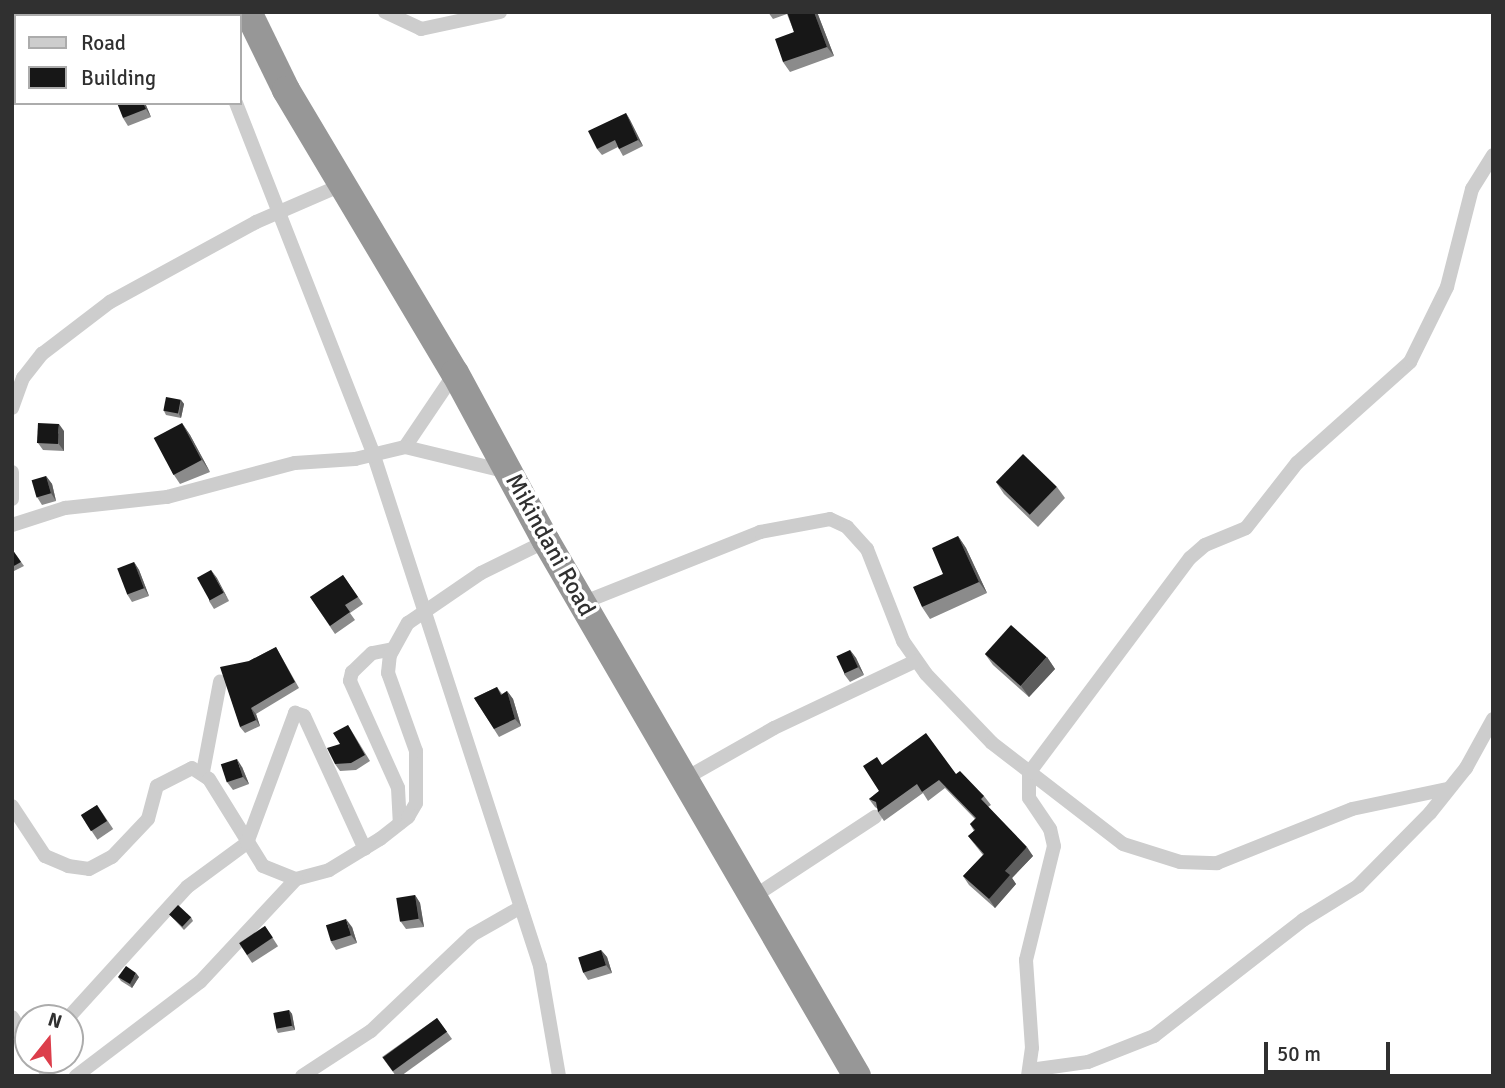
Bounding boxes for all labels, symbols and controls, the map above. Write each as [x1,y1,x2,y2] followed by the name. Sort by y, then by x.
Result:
[14,14,242,105] legend
[81,30,126,56] text: Road
[81,65,156,91] text: Building
[499,469,601,621] street label: Mikindani Road
[14,1004,84,1074] north arrow
[45,1007,65,1034] text: N
[1267,1028,1393,1072] scale bar
[1277,1041,1321,1067] text: 50 m

